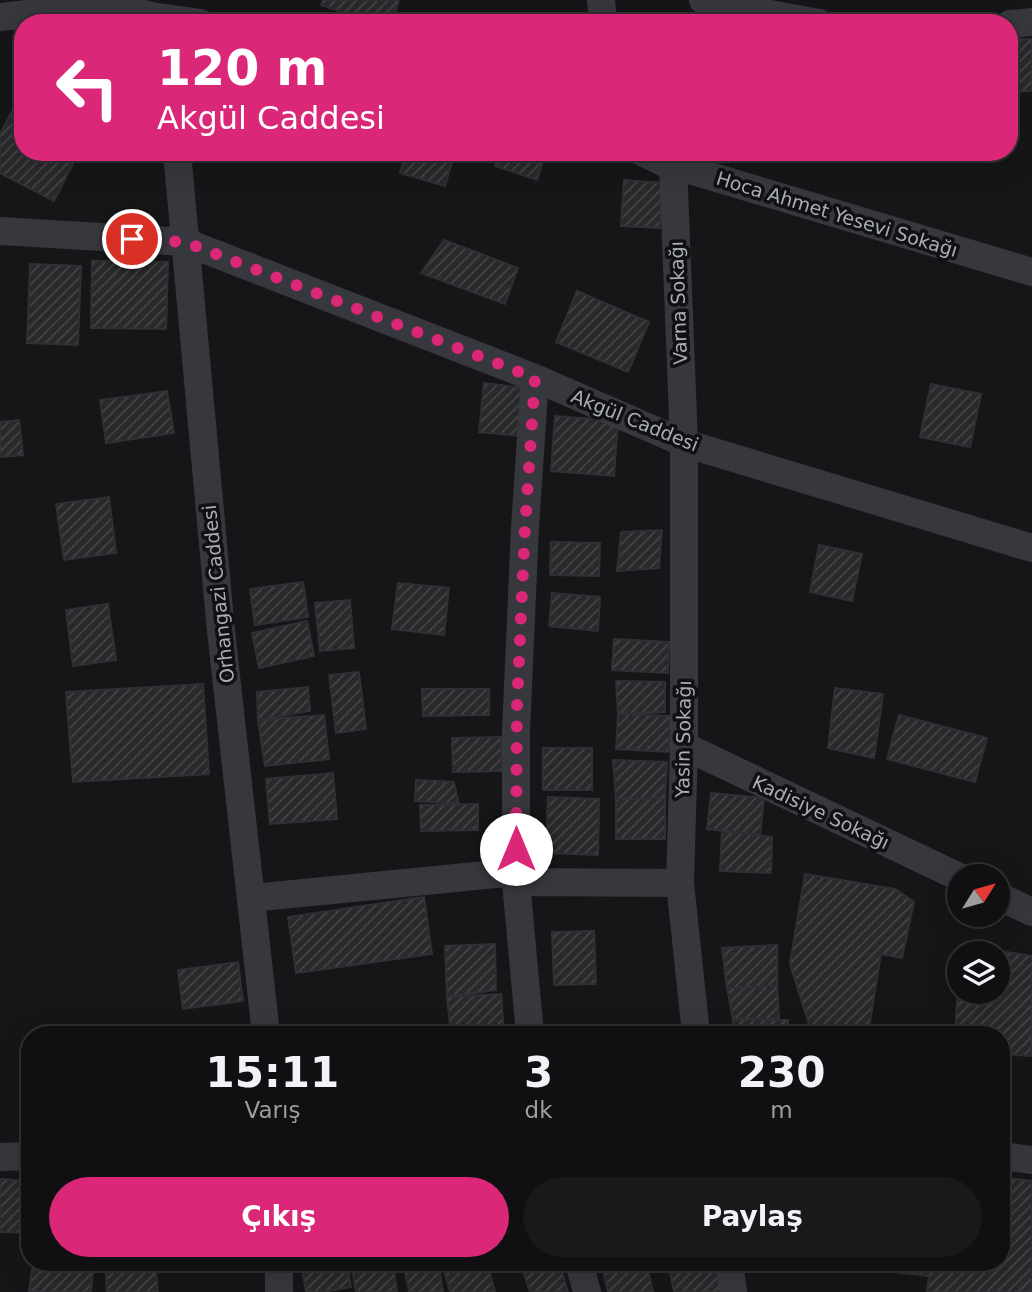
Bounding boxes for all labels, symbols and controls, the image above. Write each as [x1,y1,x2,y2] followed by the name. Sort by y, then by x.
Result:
[157,40,327,97] text: 120 m
[42,42,133,133] icon: left
[157,99,385,137] text: Akgül Caddesi
[714,167,960,261] street label: Hoca Ahmet Yesevi Sokağı
[102,209,162,269] pin
[113,220,151,258] icon: arrive
[665,241,691,365] street label: Varna Sokağı
[568,384,702,456] street label: Akgül Caddesi
[198,504,238,684] street label: Orhangazi Caddesi
[671,680,695,799] street label: Yasin Sokağı
[749,771,893,853] street label: Kadisiye Sokağı
[479,812,553,886] position arrow
[947,864,1010,928] north arrow
[947,864,1010,1004] map controls
[947,941,1010,1004] button: layers
[206,1048,339,1097] text: 15:11
[524,1048,553,1097] text: 3
[738,1048,825,1097] text: 230
[245,1097,300,1123] text: Varış
[525,1097,552,1123] text: dk
[770,1097,793,1123] text: m
[49,1177,509,1257] button: Çıkış
[523,1177,982,1257] button: Paylaş

